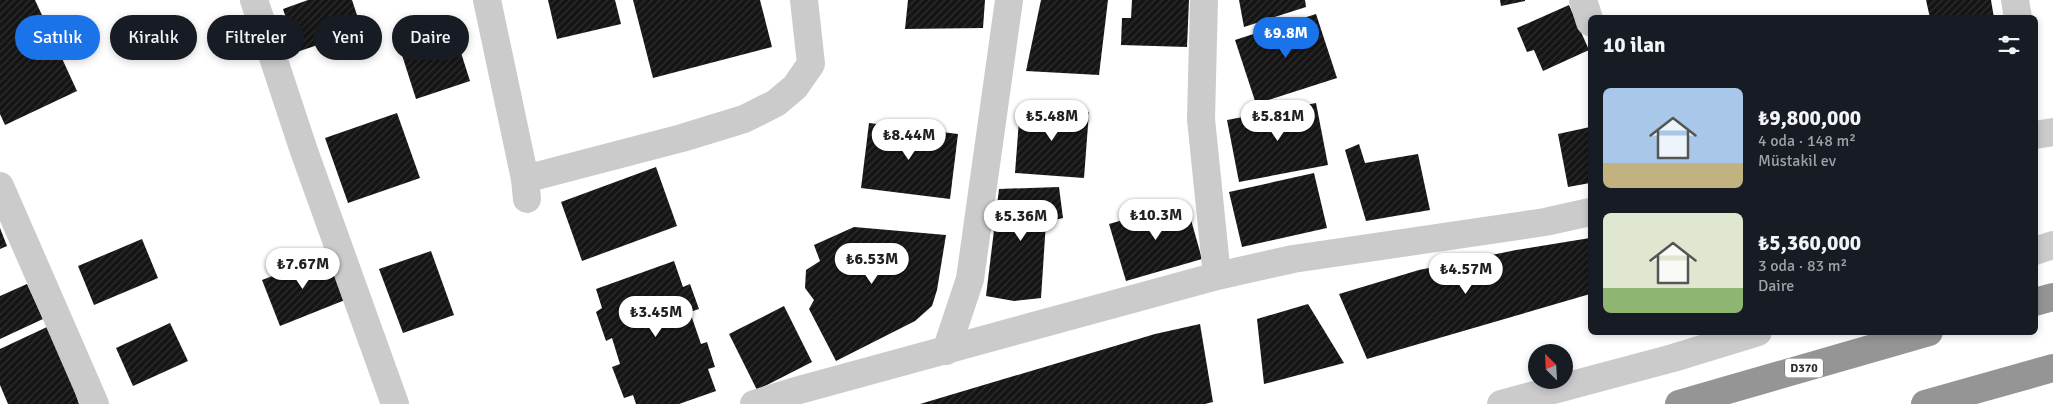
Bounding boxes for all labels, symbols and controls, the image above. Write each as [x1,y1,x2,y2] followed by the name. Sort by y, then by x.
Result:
[15,15,100,60] chip: Satılık
[110,15,197,60] chip: Kiralık
[207,15,304,60] chip: Filtreler
[314,15,382,60] chip: Yeni
[392,15,469,60] chip: Daire
[1251,17,1321,59] pin: ₺9.8M
[1264,23,1308,43] text: ₺9.8M
[1995,31,2023,59] icon: filters
[1603,32,1665,58] text: 10 ilan
[1011,100,1093,142] pin: ₺5.48M
[1237,100,1319,142] pin: ₺5.81M
[1758,105,1861,131] text: ₺9,800,000
[1026,106,1078,126] text: ₺5.48M
[1252,106,1304,126] text: ₺5.81M
[1643,108,1703,168] icon: home
[868,119,950,161] pin: ₺8.44M
[883,125,935,145] text: ₺8.44M
[1758,131,1856,151] text: 4 oda · 148 m²
[1758,151,1836,171] text: Müstakil ev
[1115,198,1197,241] pin: ₺10.3M
[980,200,1062,242] pin: ₺5.36M
[1130,205,1182,225] text: ₺10.3M
[995,206,1047,226] text: ₺5.36M
[1758,230,1861,256] text: ₺5,360,000
[1643,233,1703,293] icon: home
[831,242,913,285] pin: ₺6.53M
[262,248,344,290] pin: ₺7.67M
[846,249,898,269] text: ₺6.53M
[1425,252,1507,295] pin: ₺4.57M
[277,254,329,274] text: ₺7.67M
[1758,256,1847,276] text: 3 oda · 83 m²
[1440,259,1492,279] text: ₺4.57M
[1758,276,1794,296] text: Daire
[615,296,697,338] pin: ₺3.45M
[630,302,682,322] text: ₺3.45M
[1528,344,1572,389] north arrow
[1528,344,1573,389] map controls
[1785,358,1823,378] road number: D370

